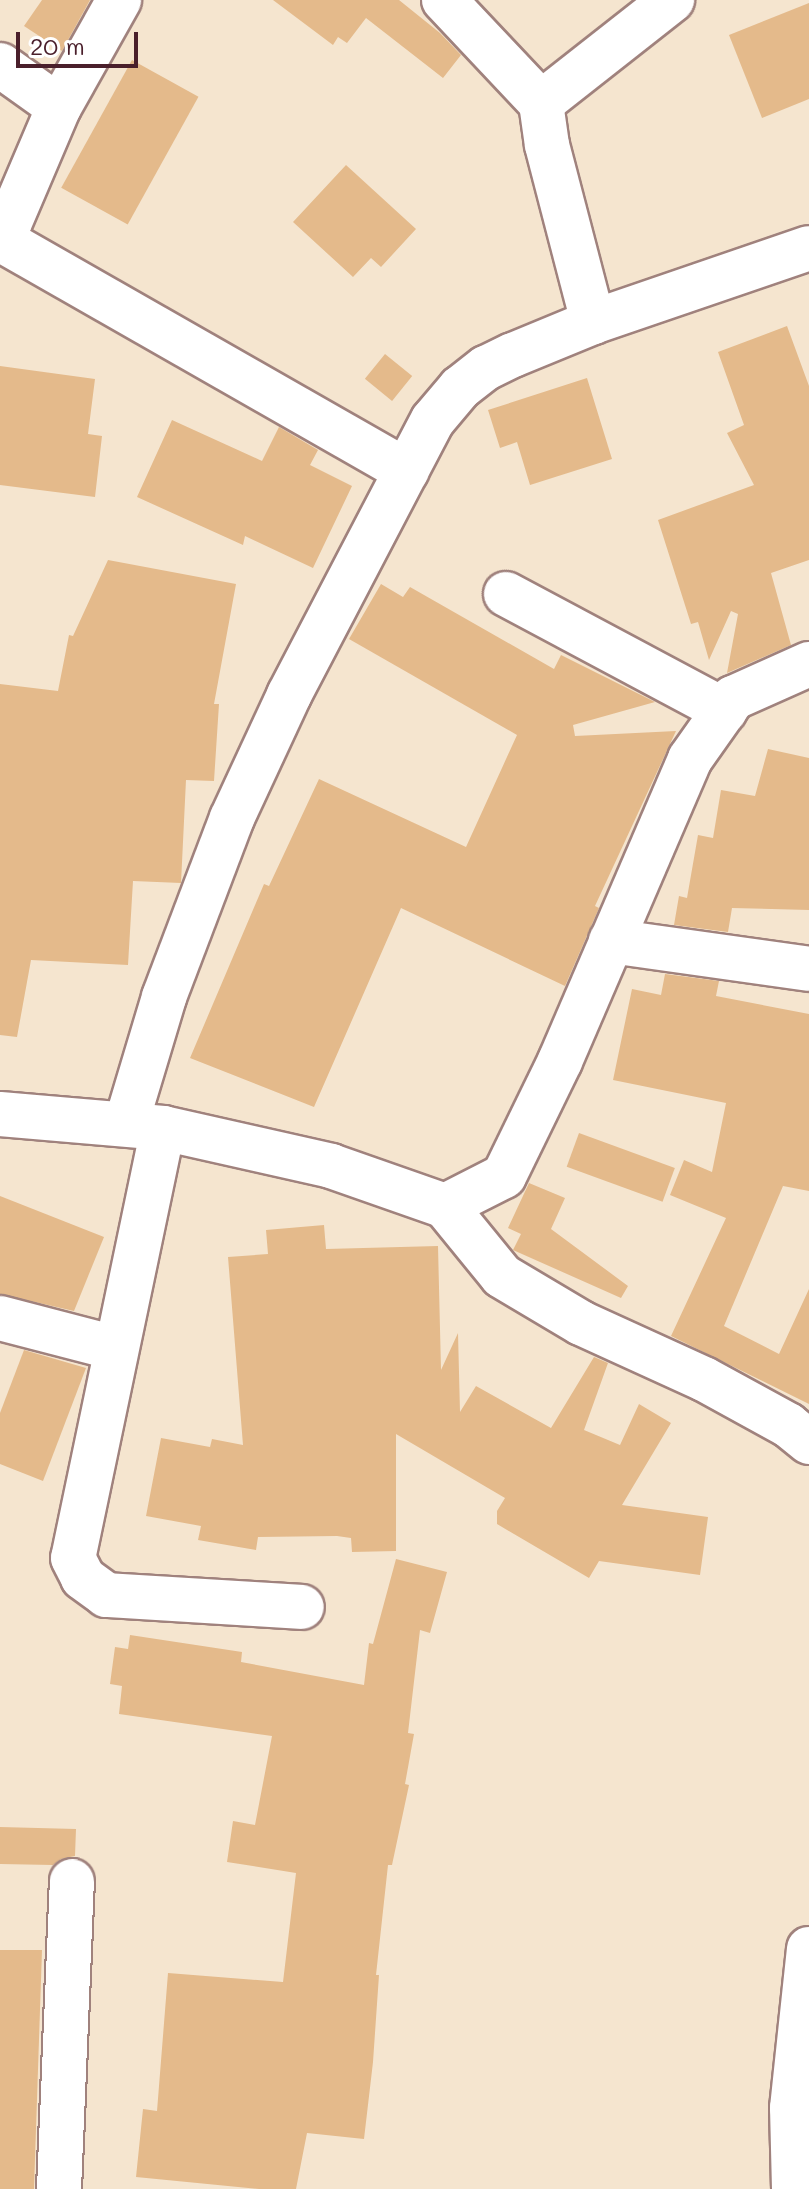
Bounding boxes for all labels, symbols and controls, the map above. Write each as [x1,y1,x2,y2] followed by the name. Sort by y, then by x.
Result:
[20,16,142,66] scale bar
[30,30,85,61] text: 20 m

